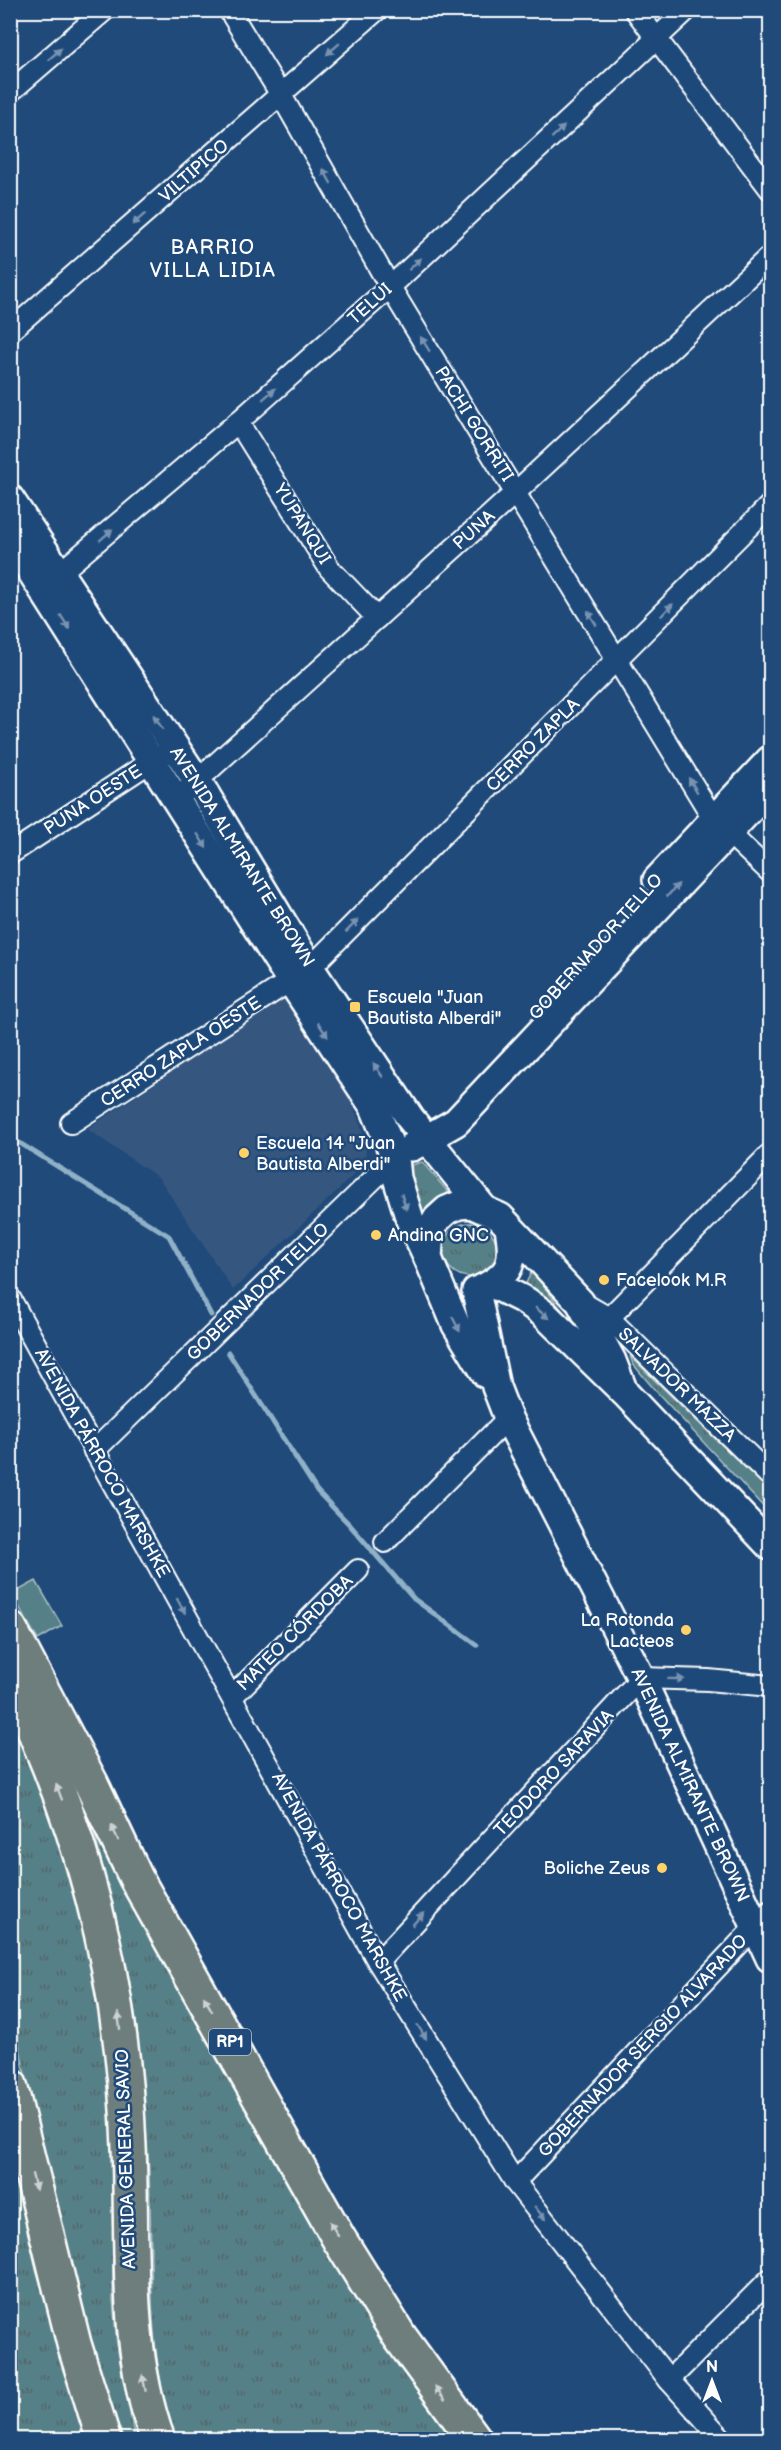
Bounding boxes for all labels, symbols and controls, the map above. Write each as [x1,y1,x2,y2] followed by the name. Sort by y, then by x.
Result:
[326,42,341,55] one-way arrow
[47,48,62,61] one-way arrow
[550,126,565,139] one-way arrow
[155,135,233,207] street label: VILTIPICO
[322,167,332,184] one-way arrow
[132,212,147,225] one-way arrow
[150,236,276,283] district label: BARRIO VILLA LIDIA
[407,257,422,271] one-way arrow
[344,279,396,329] street label: TELUI
[419,336,430,352] one-way arrow
[430,363,518,485] street label: PACHI GORRITI
[261,388,276,401] one-way arrow
[268,479,335,568] street label: YUPANQUI
[449,506,499,554] street label: PUNA
[98,529,113,542] one-way arrow
[660,603,674,617] one-way arrow
[587,610,598,626] one-way arrow
[60,614,71,630] one-way arrow
[482,694,584,796] street label: CERRO ZAPLA
[153,713,164,730] one-way arrow
[165,743,319,971] street label: AVENIDA ALMIRANTE BROWN
[40,760,146,840] street label: PUNA OESTE
[688,777,699,793] one-way arrow
[196,833,207,849] one-way arrow
[525,870,667,1024] street label: GOBERNADOR TELLO
[666,883,680,897] one-way arrow
[344,920,358,934] one-way arrow
[367,987,501,1029] place label: Escuela "Juan Bautista Alberdi"
[97,992,265,1112] street label: CERRO ZAPLA OESTE
[348,1000,362,1014] marker: Escuela "Juan Bautista Alberdi"
[317,1022,328,1038] one-way arrow
[372,1062,384,1078] one-way arrow
[256,1133,395,1175] place label: Escuela 14 "Juan Bautista Alberdi"
[237,1146,251,1160] marker: Escuela 14 "Juan Bautista Alberdi"
[400,1193,409,1211] one-way arrow
[183,1219,333,1365] street label: GOBERNADOR TELLO
[388,1225,489,1246] place label: Andina GNC
[369,1228,383,1242] marker: Andina GNC
[616,1270,727,1291] place label: Facelook M.R
[597,1273,611,1287] marker: Facelook M.R
[534,1306,549,1319] one-way arrow
[451,1315,461,1332] one-way arrow
[614,1324,740,1446] street label: SALVADOR MAZZA
[30,1344,176,1581] street label: AVENIDA PÁRROCO MARSHKE
[231,1569,357,1695] street label: MATEO CÓRDOBA
[176,1598,186,1615] one-way arrow
[580,1610,674,1652] place label: La Rotonda Lacteos
[679,1623,693,1637] marker: La Rotonda Lacteos
[626,1665,754,1905] street label: AVENIDA ALMIRANTE BROWN
[666,1674,685,1684] one-way arrow
[490,1705,618,1841] street label: TEODORO SARAVIA
[267,1768,413,2005] street label: AVENIDA PÁRROCO MARSHKE
[54,1783,64,1801] one-way arrow
[110,1824,119,1841] one-way arrow
[544,1858,650,1879] place label: Boliche Zeus
[655,1861,669,1875] marker: Boliche Zeus
[411,1912,425,1927] one-way arrow
[534,1930,752,2162] street label: GOBERNADOR SERGIO ALVARADO
[203,1995,213,2012] one-way arrow
[114,2012,123,2031] one-way arrow
[416,2024,427,2040] one-way arrow
[209,2029,251,2055] road number: RP1
[112,2049,140,2269] street label: AVENIDA GENERAL SAVIO
[30,2173,39,2192] one-way arrow
[533,2205,545,2220] one-way arrow
[329,2221,339,2238] one-way arrow
[682,2351,742,2411] north arrow
[706,2358,718,2377] text: N
[139,2373,148,2392] one-way arrow
[434,2385,446,2401] one-way arrow

